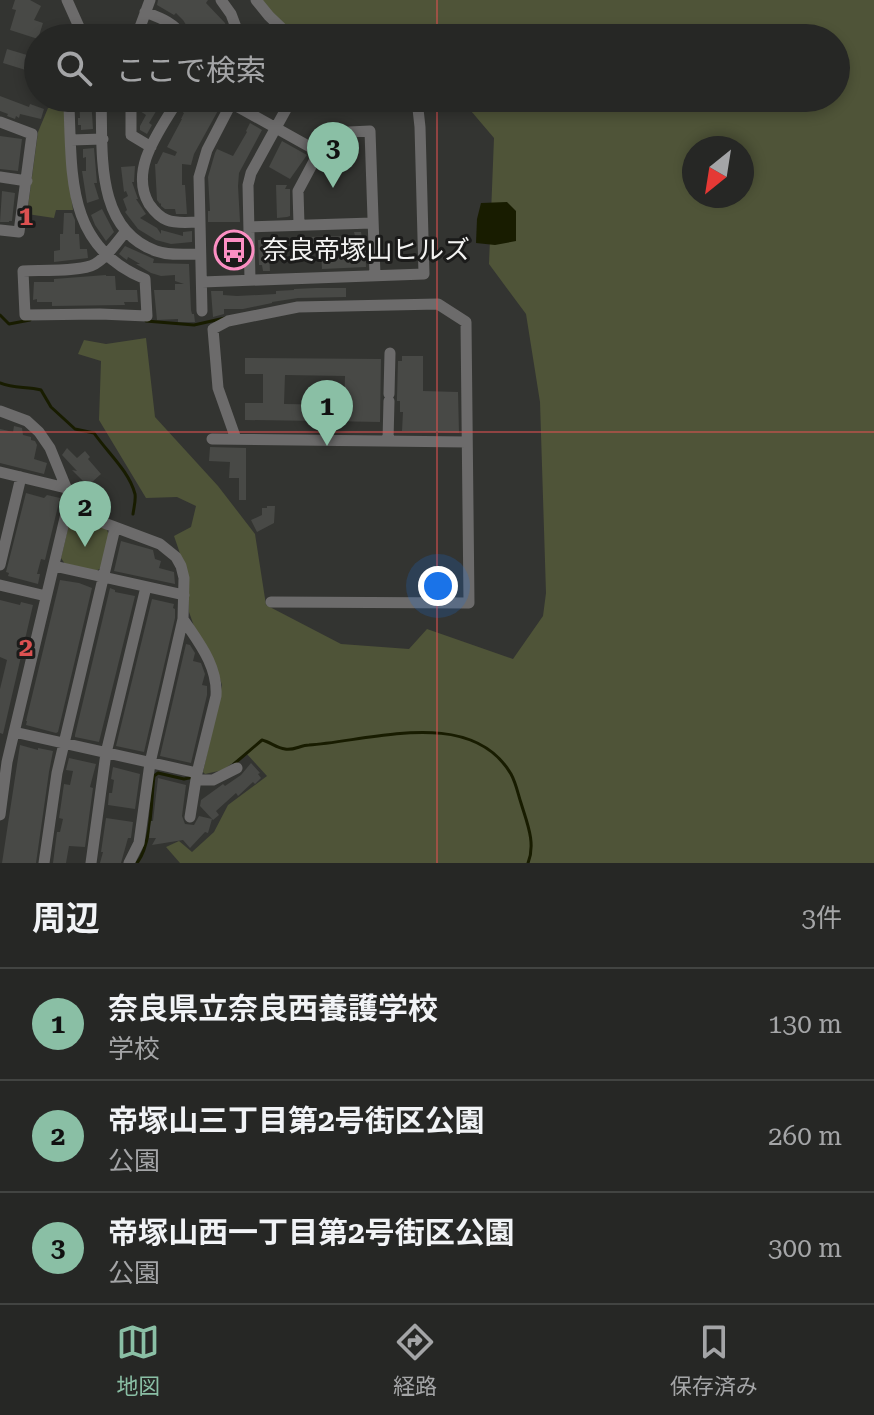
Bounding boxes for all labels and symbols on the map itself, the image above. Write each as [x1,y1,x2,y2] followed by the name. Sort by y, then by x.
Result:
[307,122,359,188] pin: 3
[682,136,754,208] north arrow
[19,201,33,231] text: 1
[213,229,255,271] bus stop icon: 奈良帝塚山ヒルズ
[262,235,470,265] place label: 奈良帝塚山ヒルズ
[301,380,353,446] pin: 1
[59,481,111,547] pin: 2
[418,566,458,606] your location
[19,632,33,662] text: 2

